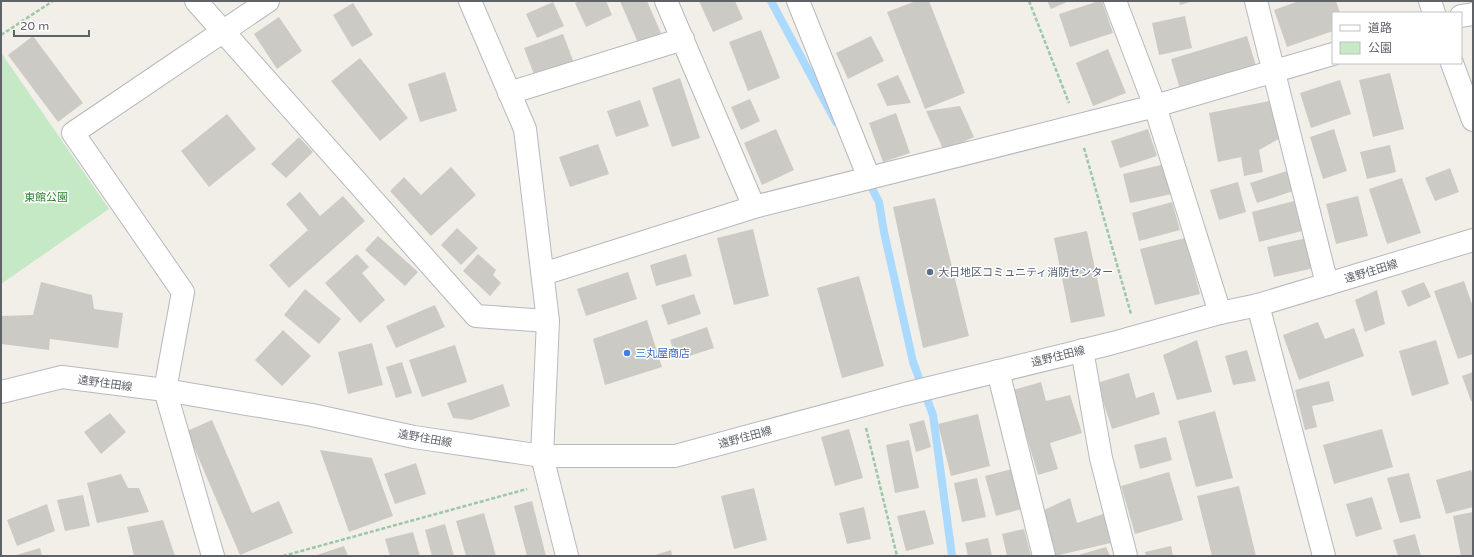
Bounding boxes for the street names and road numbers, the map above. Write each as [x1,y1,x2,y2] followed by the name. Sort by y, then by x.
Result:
[1343,257,1399,286] street label: 遠野住田線
[1030,344,1086,369] street label: 遠野住田線
[77,373,133,394] street label: 遠野住田線
[717,424,773,451] street label: 遠野住田線
[397,427,453,450] street label: 遠野住田線

